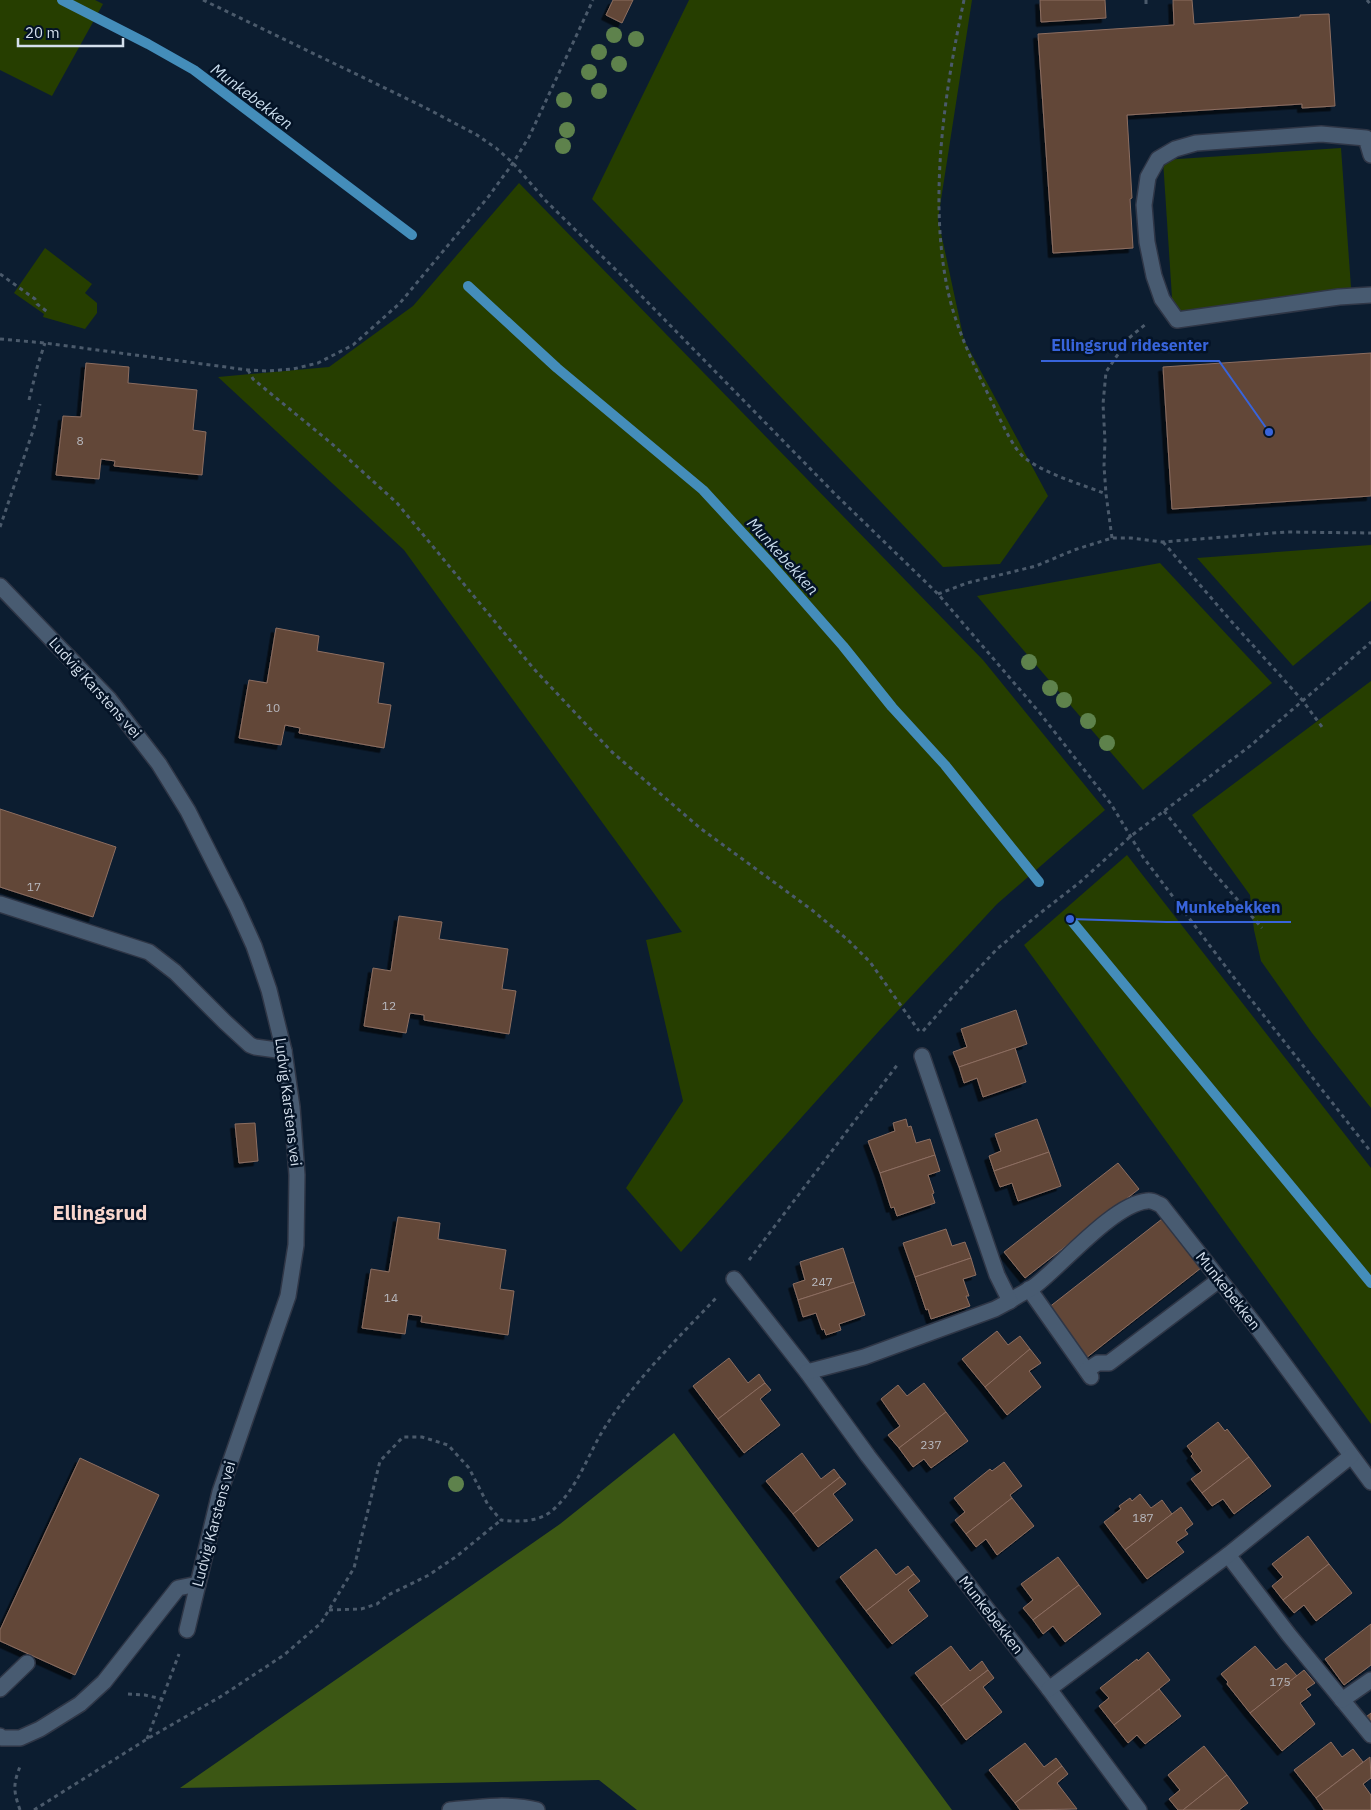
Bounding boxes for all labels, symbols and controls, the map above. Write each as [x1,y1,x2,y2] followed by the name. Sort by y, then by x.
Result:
[18,15,122,47] scale bar
[25,23,60,42] text: 20 m
[207,59,297,133] water label: Munkebekken
[1041,330,1219,361] callout: Ellingsrud ridesenter
[1051,335,1209,355] text: Ellingsrud ridesenter
[76,433,84,448] house number: 8
[743,513,823,599] water label: Munkebekken
[45,633,146,742] street label: Ludvig Karstens vei
[266,700,280,715] house number: 10
[27,879,41,894] house number: 17
[1166,891,1291,922] callout: Munkebekken
[1175,897,1281,917] text: Munkebekken
[382,998,396,1013] house number: 12
[271,1037,306,1167] street label: Ludvig Karstens vei
[52,1199,148,1226] district label: Ellingsrud
[1192,1248,1265,1334] street label: Munkebekken
[811,1274,833,1289] house number: 247
[384,1290,398,1305] house number: 14
[920,1437,942,1452] house number: 237
[188,1459,239,1589] street label: Ludvig Karstens vei
[1132,1510,1154,1525] house number: 187
[955,1572,1028,1658] street label: Munkebekken
[1269,1674,1291,1689] house number: 175

